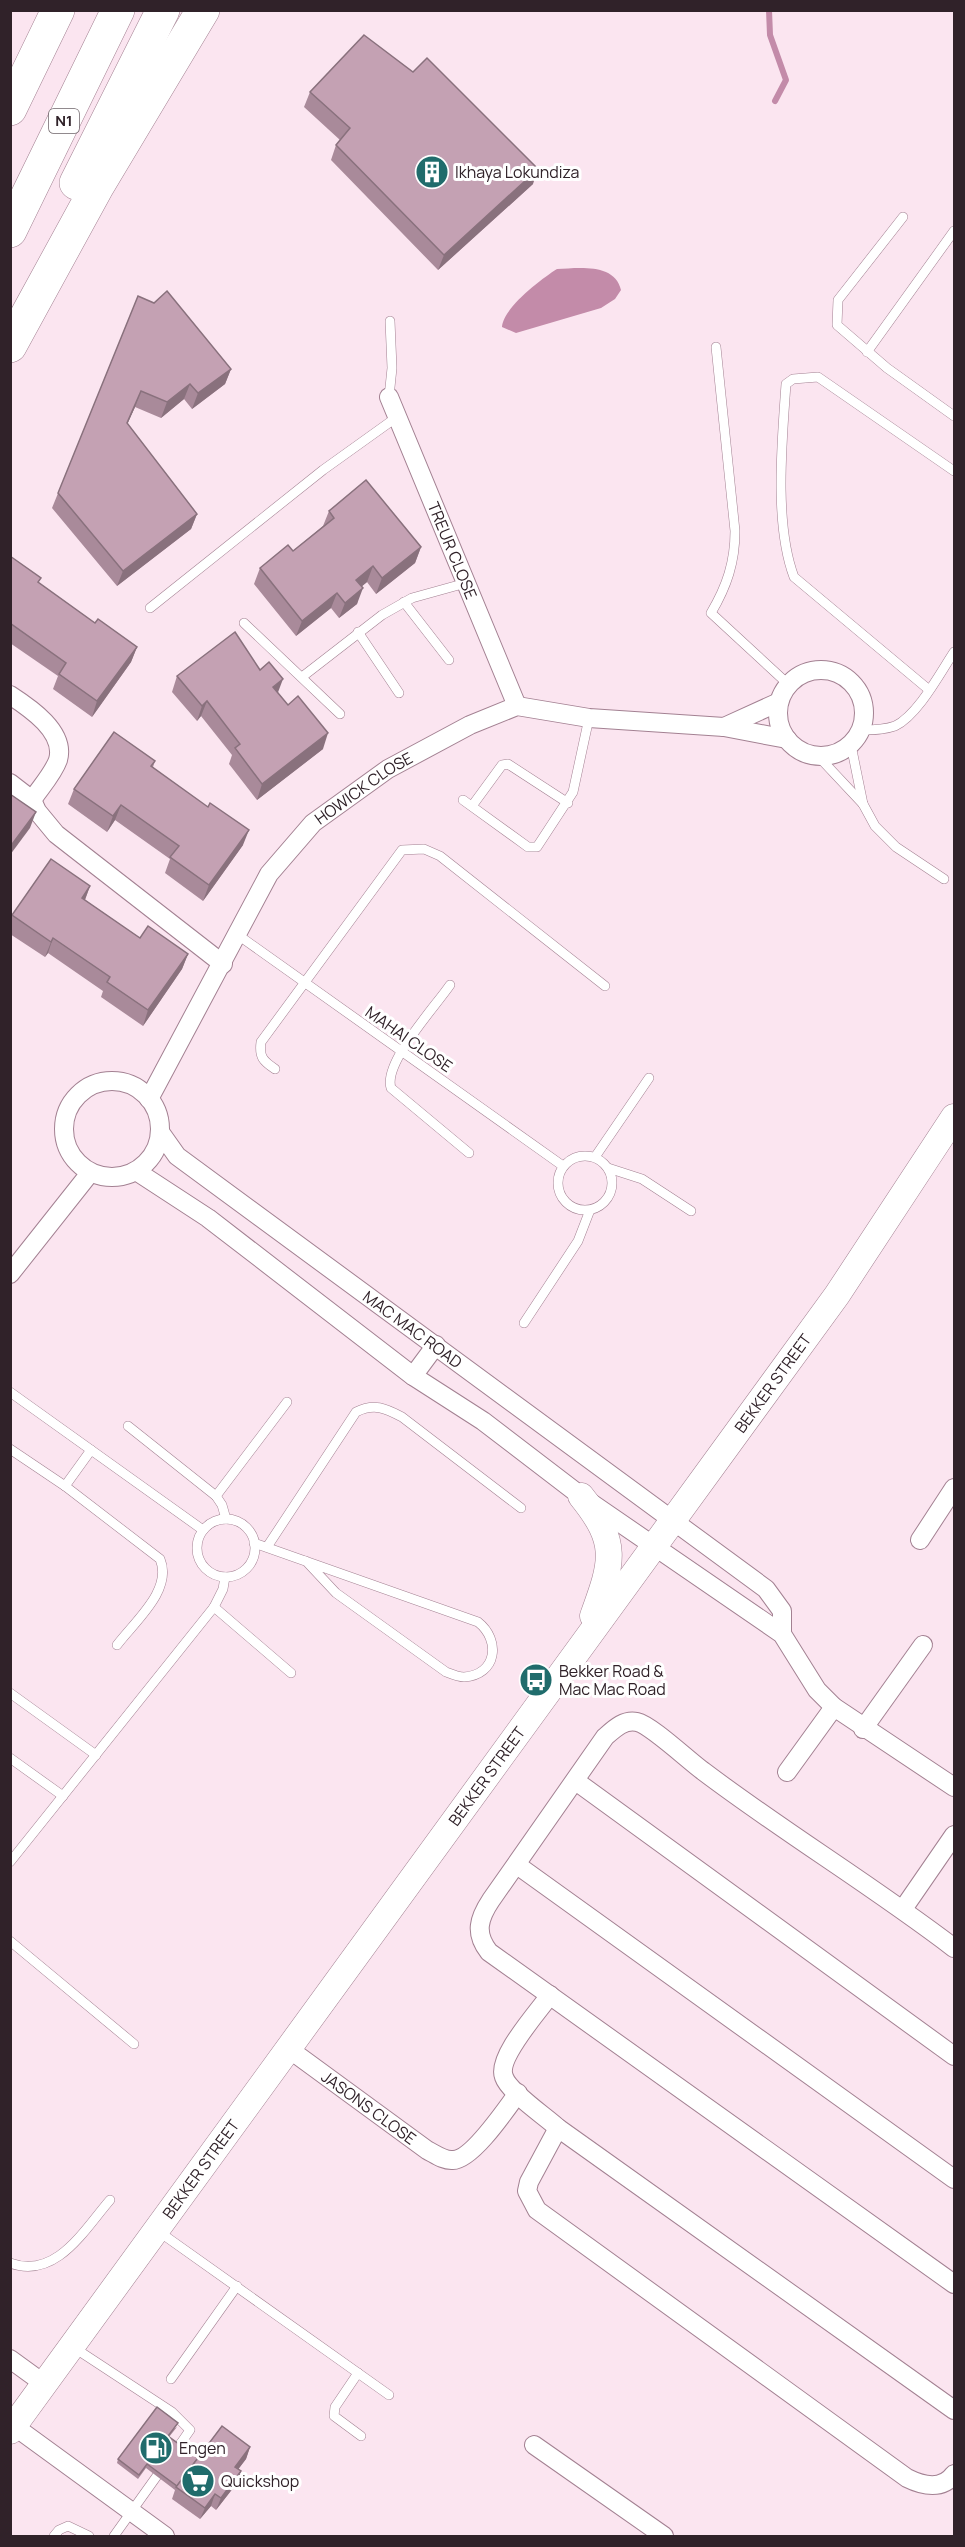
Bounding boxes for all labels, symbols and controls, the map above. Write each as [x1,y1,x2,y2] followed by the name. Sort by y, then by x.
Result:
[49,109,79,133] road number: N1
[414,154,450,190] building icon: Ikhaya Lokundiza
[455,161,579,183] place label: Ikhaya Lokundiza
[423,498,482,602] street label: TREUR CLOSE
[310,747,417,829] street label: HOWICK CLOSE
[361,1001,457,1077] street label: MAHAI CLOSE
[359,1285,467,1373] street label: MAC MAC ROAD
[729,1329,817,1437] street label: BEKKER STREET
[559,1660,666,1700] place label: Bekker Road & Mac Mac Road
[518,1662,554,1698] bus stop icon: Bekker Road & Mac Mac Road
[443,1722,531,1830] street label: BEKKER STREET
[317,2065,421,2150] street label: JASONS CLOSE
[157,2115,244,2223] street label: BEKKER STREET
[138,2430,174,2466] fuel station icon: Engen
[179,2437,226,2459] place label: Engen
[180,2463,216,2499] supermarket icon: Quickshop
[221,2470,299,2492] place label: Quickshop

